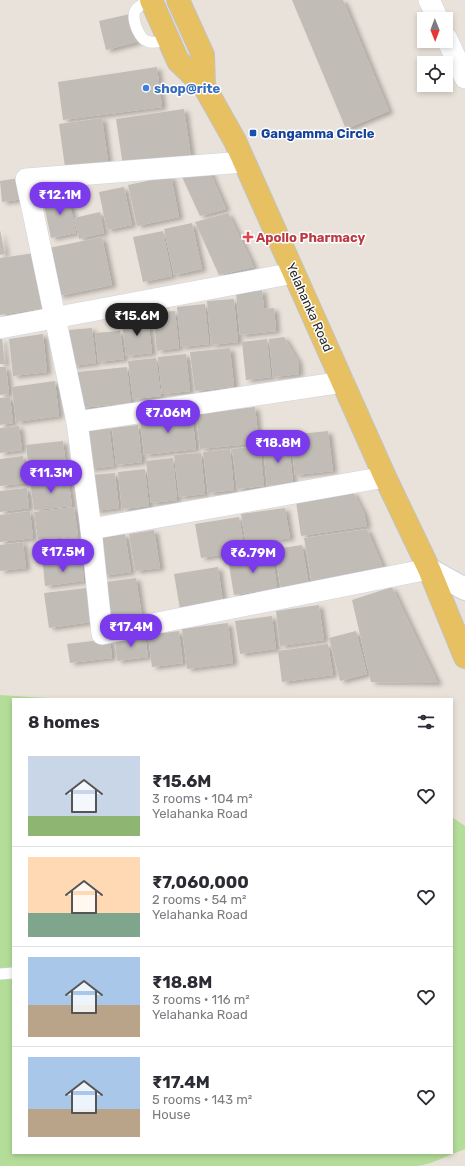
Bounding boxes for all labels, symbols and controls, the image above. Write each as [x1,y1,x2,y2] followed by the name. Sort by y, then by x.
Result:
[417,12,453,48] north arrow
[417,12,453,92] map controls
[417,56,453,92] button: locate
[154,81,220,96] place label: shop@rite
[141,83,151,93] marker: shop@rite
[261,126,375,141] place label: Gangamma Circle
[248,128,258,138] marker: Gangamma Circle
[27,182,93,216] pin: ₹12.1M
[39,187,81,202] text: ₹12.1M
[256,230,365,245] place label: Apollo Pharmacy
[243,232,253,242] marker: Apollo Pharmacy
[283,260,336,354] street label: Yelahanka Road
[104,303,170,337] pin: ₹15.6M
[114,308,160,323] text: ₹15.6M
[135,400,201,434] pin: ₹7.06M
[145,405,191,420] text: ₹7.06M
[245,430,311,464] pin: ₹18.8M
[255,435,301,450] text: ₹18.8M
[18,460,84,494] pin: ₹11.3M
[29,465,73,480] text: ₹11.3M
[30,539,96,573] pin: ₹17.5M
[220,540,286,574] pin: ₹6.79M
[41,544,85,559] text: ₹17.5M
[230,545,276,560] text: ₹6.79M
[98,614,164,648] pin: ₹17.4M
[109,619,153,634] text: ₹17.4M
[415,711,437,733] icon: filters
[28,712,100,732] text: 8 homes
[152,771,211,791] text: ₹15.6M
[60,772,108,820] icon: home
[415,785,437,807] icon: heart
[152,791,253,806] text: 3 rooms · 104 m²
[152,806,248,821] text: Yelahanka Road
[152,872,249,892] text: ₹7,060,000
[60,873,108,921] icon: home
[415,886,437,908] icon: heart
[152,892,246,907] text: 2 rooms · 54 m²
[152,907,248,922] text: Yelahanka Road
[152,972,212,992] text: ₹18.8M
[60,973,108,1021] icon: home
[415,986,437,1008] icon: heart
[152,992,250,1007] text: 3 rooms · 116 m²
[152,1007,248,1022] text: Yelahanka Road
[152,1072,210,1092] text: ₹17.4M
[60,1073,108,1121] icon: home
[415,1086,437,1108] icon: heart
[152,1092,252,1107] text: 5 rooms · 143 m²
[152,1107,190,1122] text: House

